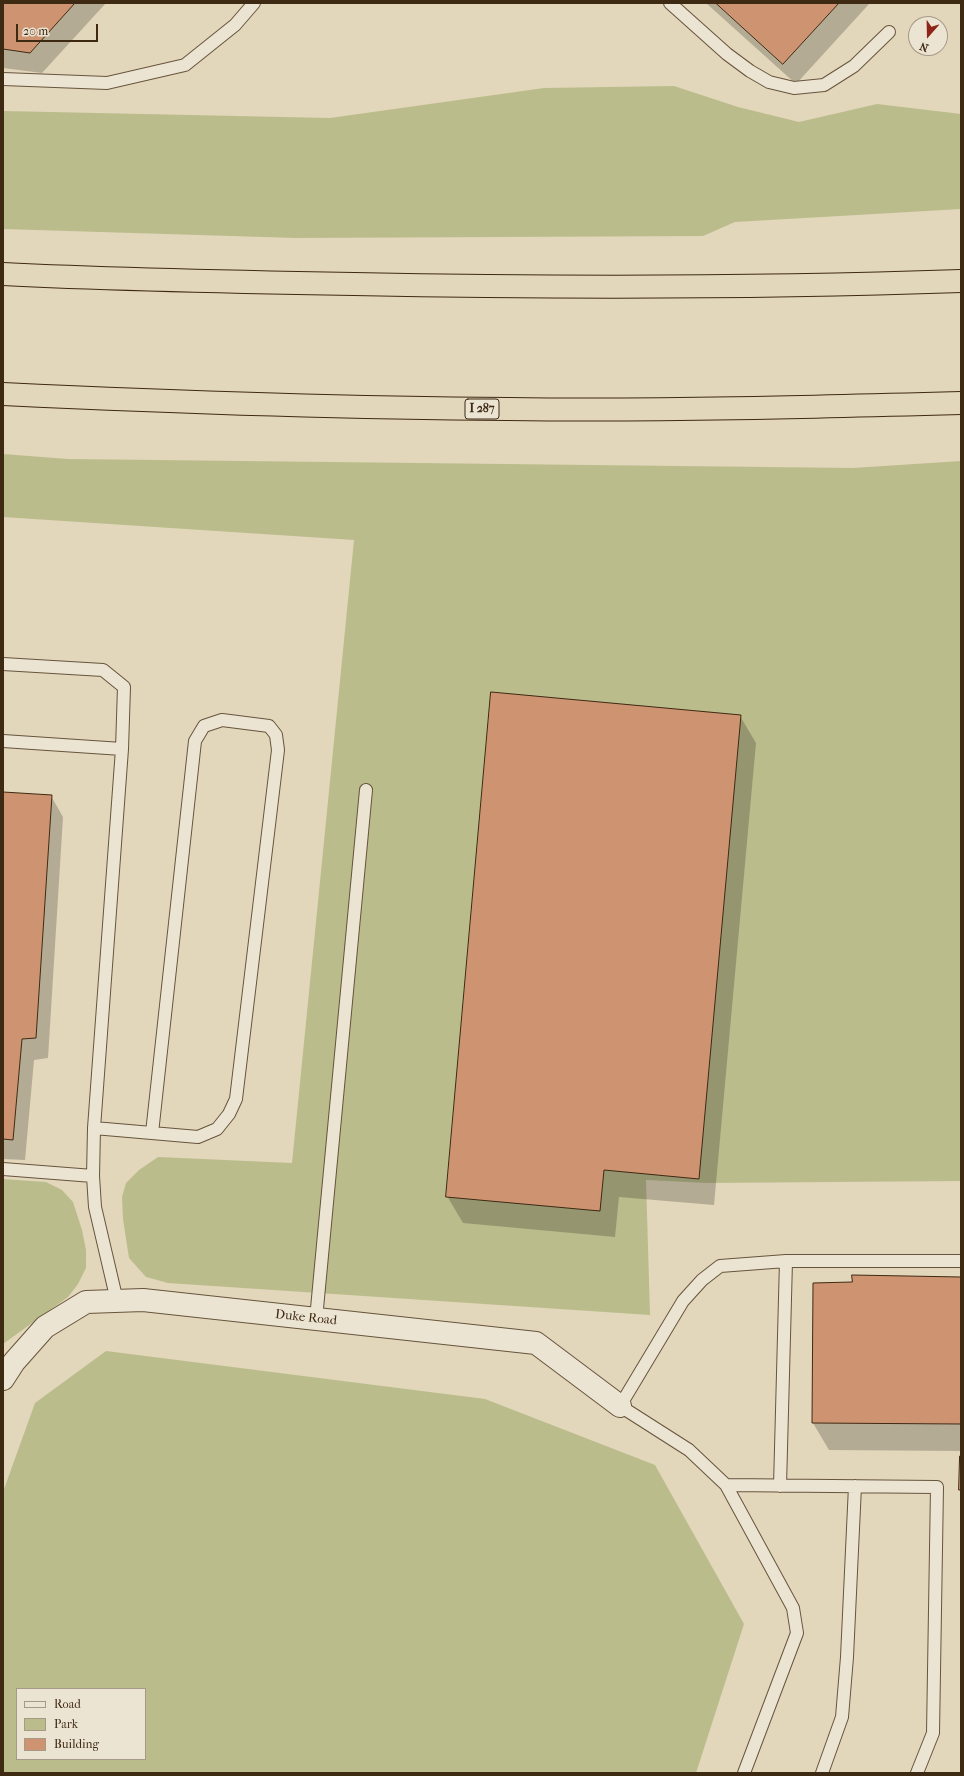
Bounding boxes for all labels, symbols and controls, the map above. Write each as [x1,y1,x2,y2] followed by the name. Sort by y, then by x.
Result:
[18,16,100,42] scale bar
[908,16,948,56] north arrow
[23,24,48,38] text: 20 m
[918,39,930,54] text: N
[465,399,499,419] road number: I 287
[274,1307,338,1329] street label: Duke Road
[16,1688,146,1760] legend
[54,1697,81,1711] text: Road
[54,1717,78,1731] text: Park
[54,1737,99,1751] text: Building

